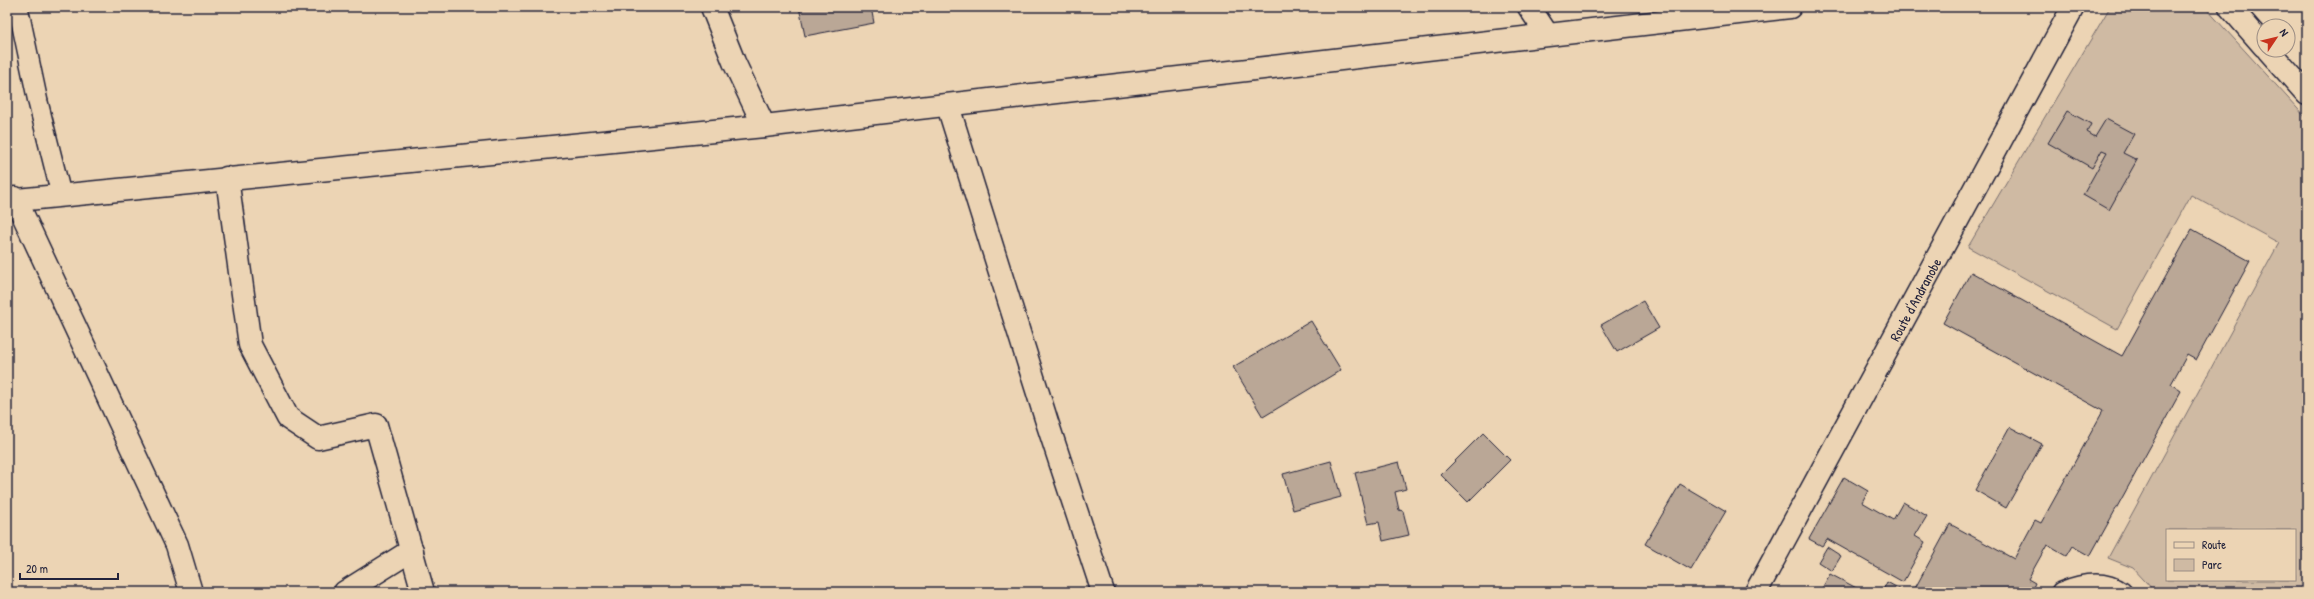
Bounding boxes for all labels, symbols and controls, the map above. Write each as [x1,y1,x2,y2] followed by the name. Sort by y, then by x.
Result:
[2256,18,2296,58] north arrow
[2277,26,2292,39] text: N
[1884,254,1945,344] street label: Route d'Andranobe
[2166,529,2296,581] legend
[2202,536,2226,553] text: Route
[20,555,118,581] scale bar
[2202,556,2222,573] text: Parc
[26,560,48,577] text: 20 m

